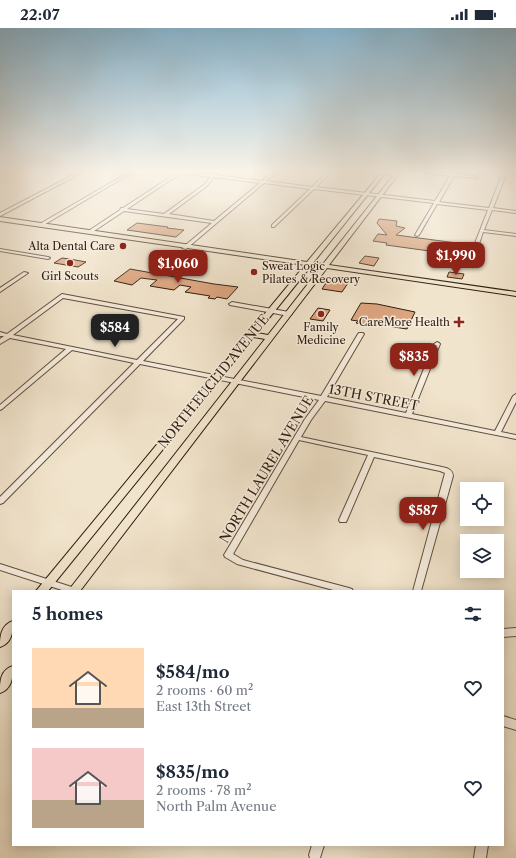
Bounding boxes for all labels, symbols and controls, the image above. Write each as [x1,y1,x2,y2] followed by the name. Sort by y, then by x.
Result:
[20,5,60,24] text: 22:07
[27,239,115,253] place label: Alta Dental Care
[118,241,128,251] marker: Alta Dental Care
[423,242,489,276] pin: $1,990
[436,247,476,263] text: $1,990
[145,250,211,284] pin: $1,060
[158,255,198,271] text: $1,060
[65,258,75,268] marker: Girl Scouts
[262,259,361,286] place label: Sweat Logic Pilates & Recovery
[249,267,259,277] marker: Sweat Logic Pilates & Recovery
[41,269,99,283] place label: Girl Scouts
[316,309,326,319] marker: Family Medicine
[154,311,272,451] street label: NORTH EUCLID AVENUE
[91,314,139,348] pin: $584
[359,315,450,329] place label: CareMore Health
[453,316,465,328] marker: CareMore Health
[100,319,130,335] text: $584
[296,320,346,347] place label: Family Medicine
[390,343,438,377] pin: $835
[399,348,429,364] text: $835
[327,380,421,414] street label: 13TH STREET
[216,393,316,545] street label: NORTH LAUREL AVENUE
[460,482,504,578] map controls
[460,482,504,526] button: locate
[399,497,447,531] pin: $587
[408,502,438,518] text: $587
[460,534,504,578] button: layers
[462,603,484,625] icon: filters
[32,604,103,624] text: 5 homes
[156,662,230,682] text: $584/mo
[64,664,112,712] icon: home
[462,677,484,699] icon: heart
[156,682,253,698] text: 2 rooms · 60 m²
[156,698,251,714] text: East 13th Street
[156,762,229,782] text: $835/mo
[64,764,112,812] icon: home
[462,777,484,799] icon: heart
[156,782,252,798] text: 2 rooms · 78 m²
[156,798,276,814] text: North Palm Avenue

